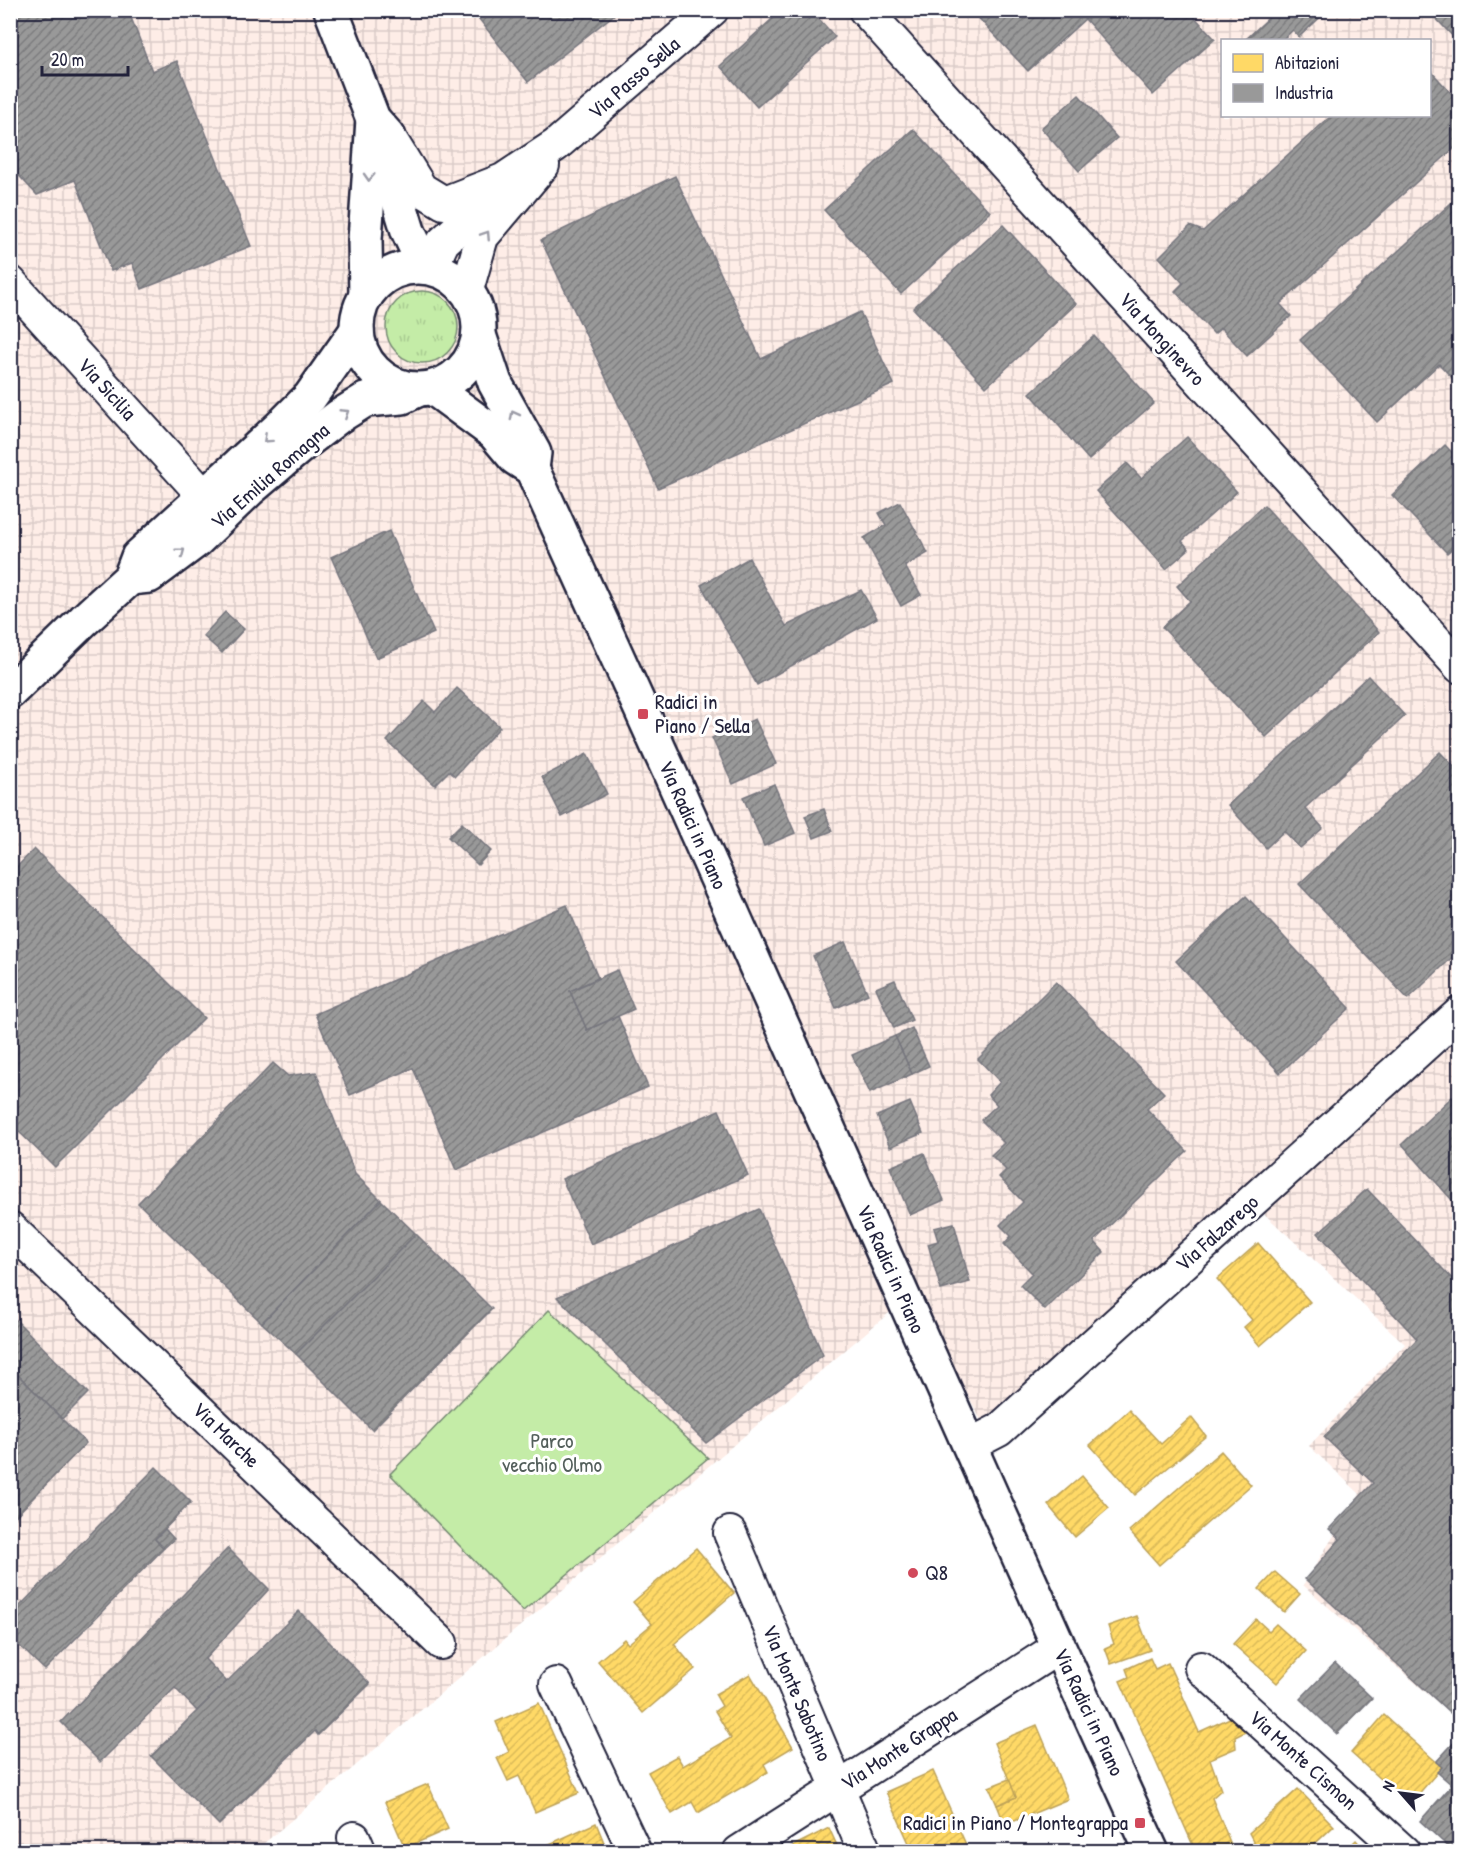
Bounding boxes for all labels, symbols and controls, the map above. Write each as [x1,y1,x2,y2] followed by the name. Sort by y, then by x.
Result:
[582,30,686,126] street label: Via Passo Sella
[42,39,128,77] scale bar
[1221,39,1431,117] legend
[51,47,84,72] text: 20 m
[1275,50,1340,75] text: Abitazioni
[1275,80,1333,105] text: Industria
[362,173,375,182] one-way arrow
[478,231,490,241] one-way arrow
[1112,286,1212,392] street label: Via Monginevro
[71,351,143,426] street label: Via Sicilia
[339,409,350,420] one-way arrow
[510,411,521,422] one-way arrow
[204,416,335,535] street label: Via Emilia Romagna
[263,432,274,443] one-way arrow
[174,549,185,560] one-way arrow
[655,687,750,740] place label: Radici in Piano / Sella
[636,707,650,721] marker: Radici in Piano / Sella
[652,756,735,894] street label: Via Radici in Piano
[1169,1187,1265,1278] street label: Via Falzarego
[850,1200,933,1338] street label: Via Radici in Piano
[186,1395,267,1474] street label: Via Marche
[502,1426,602,1479] park label: Parco vecchio Olmo
[925,1558,948,1587] place label: Q8
[906,1566,920,1580] marker: Q8
[756,1620,839,1765] street label: Via Monte Sabotino
[1047,1643,1132,1780] street label: Via Radici in Piano
[835,1700,962,1797] street label: Via Monte Grappa
[1243,1703,1364,1816] street label: Via Monte Cismon
[1371,1763,1431,1823] north arrow
[1376,1777,1400,1795] text: N
[903,1808,1128,1837] place label: Radici in Piano / Montegrappa
[1133,1816,1147,1830] marker: Radici in Piano / Montegrappa

